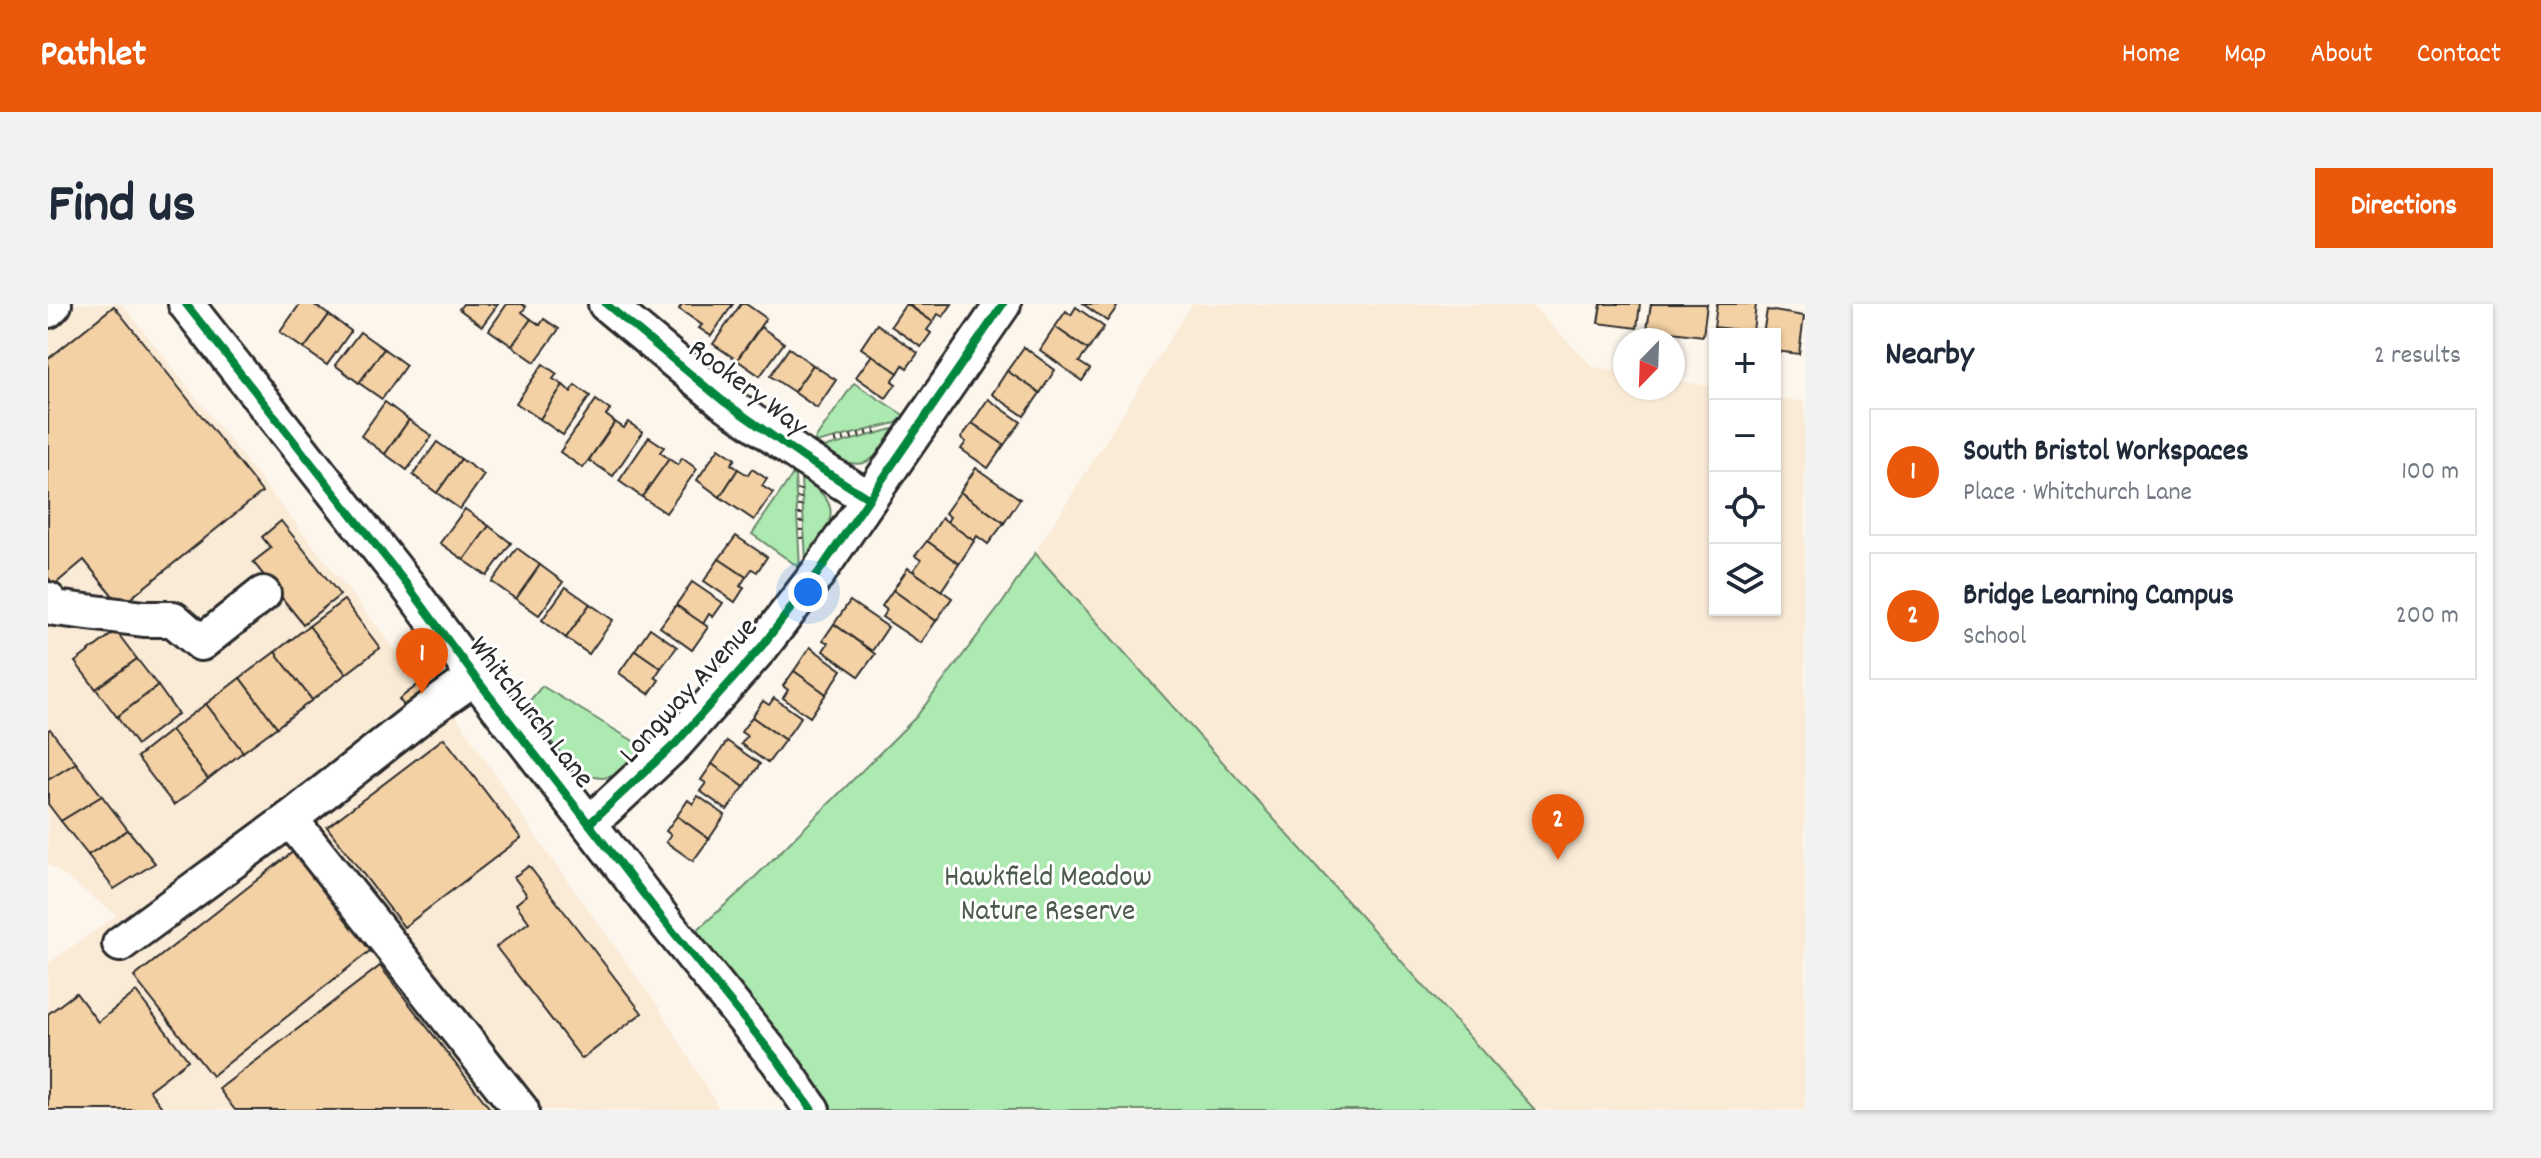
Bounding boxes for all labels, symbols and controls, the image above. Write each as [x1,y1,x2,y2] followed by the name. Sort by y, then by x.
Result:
[40,29,146,84] text: Pathlet
[2122,36,2180,76] text: Home
[2224,36,2266,76] text: Map
[2310,36,2373,76] text: About
[2417,36,2501,76] text: Contact
[48,168,196,248] text: Find us
[2315,168,2493,248] button: Directions
[1613,328,1685,400] north arrow
[1709,328,1781,616] map controls
[1709,328,1781,400] button: +
[677,330,816,450] street label: Rookery Way
[1885,332,1974,381] text: Nearby
[2374,338,2461,375] text: 2 results
[1709,400,1781,472] button: −
[1963,432,2249,475] text: South Bristol Workspaces
[1910,454,1916,491] text: 1
[2401,454,2459,491] text: 100 m
[1709,472,1781,544] button: locate
[1963,475,2192,512] text: Place · Whitchurch Lane
[1709,544,1781,616] button: layers
[788,572,828,612] your location
[1963,576,2234,619] text: Bridge Learning Campus
[1907,598,1919,635] text: 2
[2395,598,2459,635] text: 200 m
[611,609,770,775] street label: Longway Avenue
[1963,619,2026,656] text: School
[396,628,448,694] pin: 1
[456,628,603,799] street label: Whitchurch Lane
[1532,794,1584,860] pin: 2
[944,858,1152,935] park label: Hawkfield Meadow Nature Reserve

